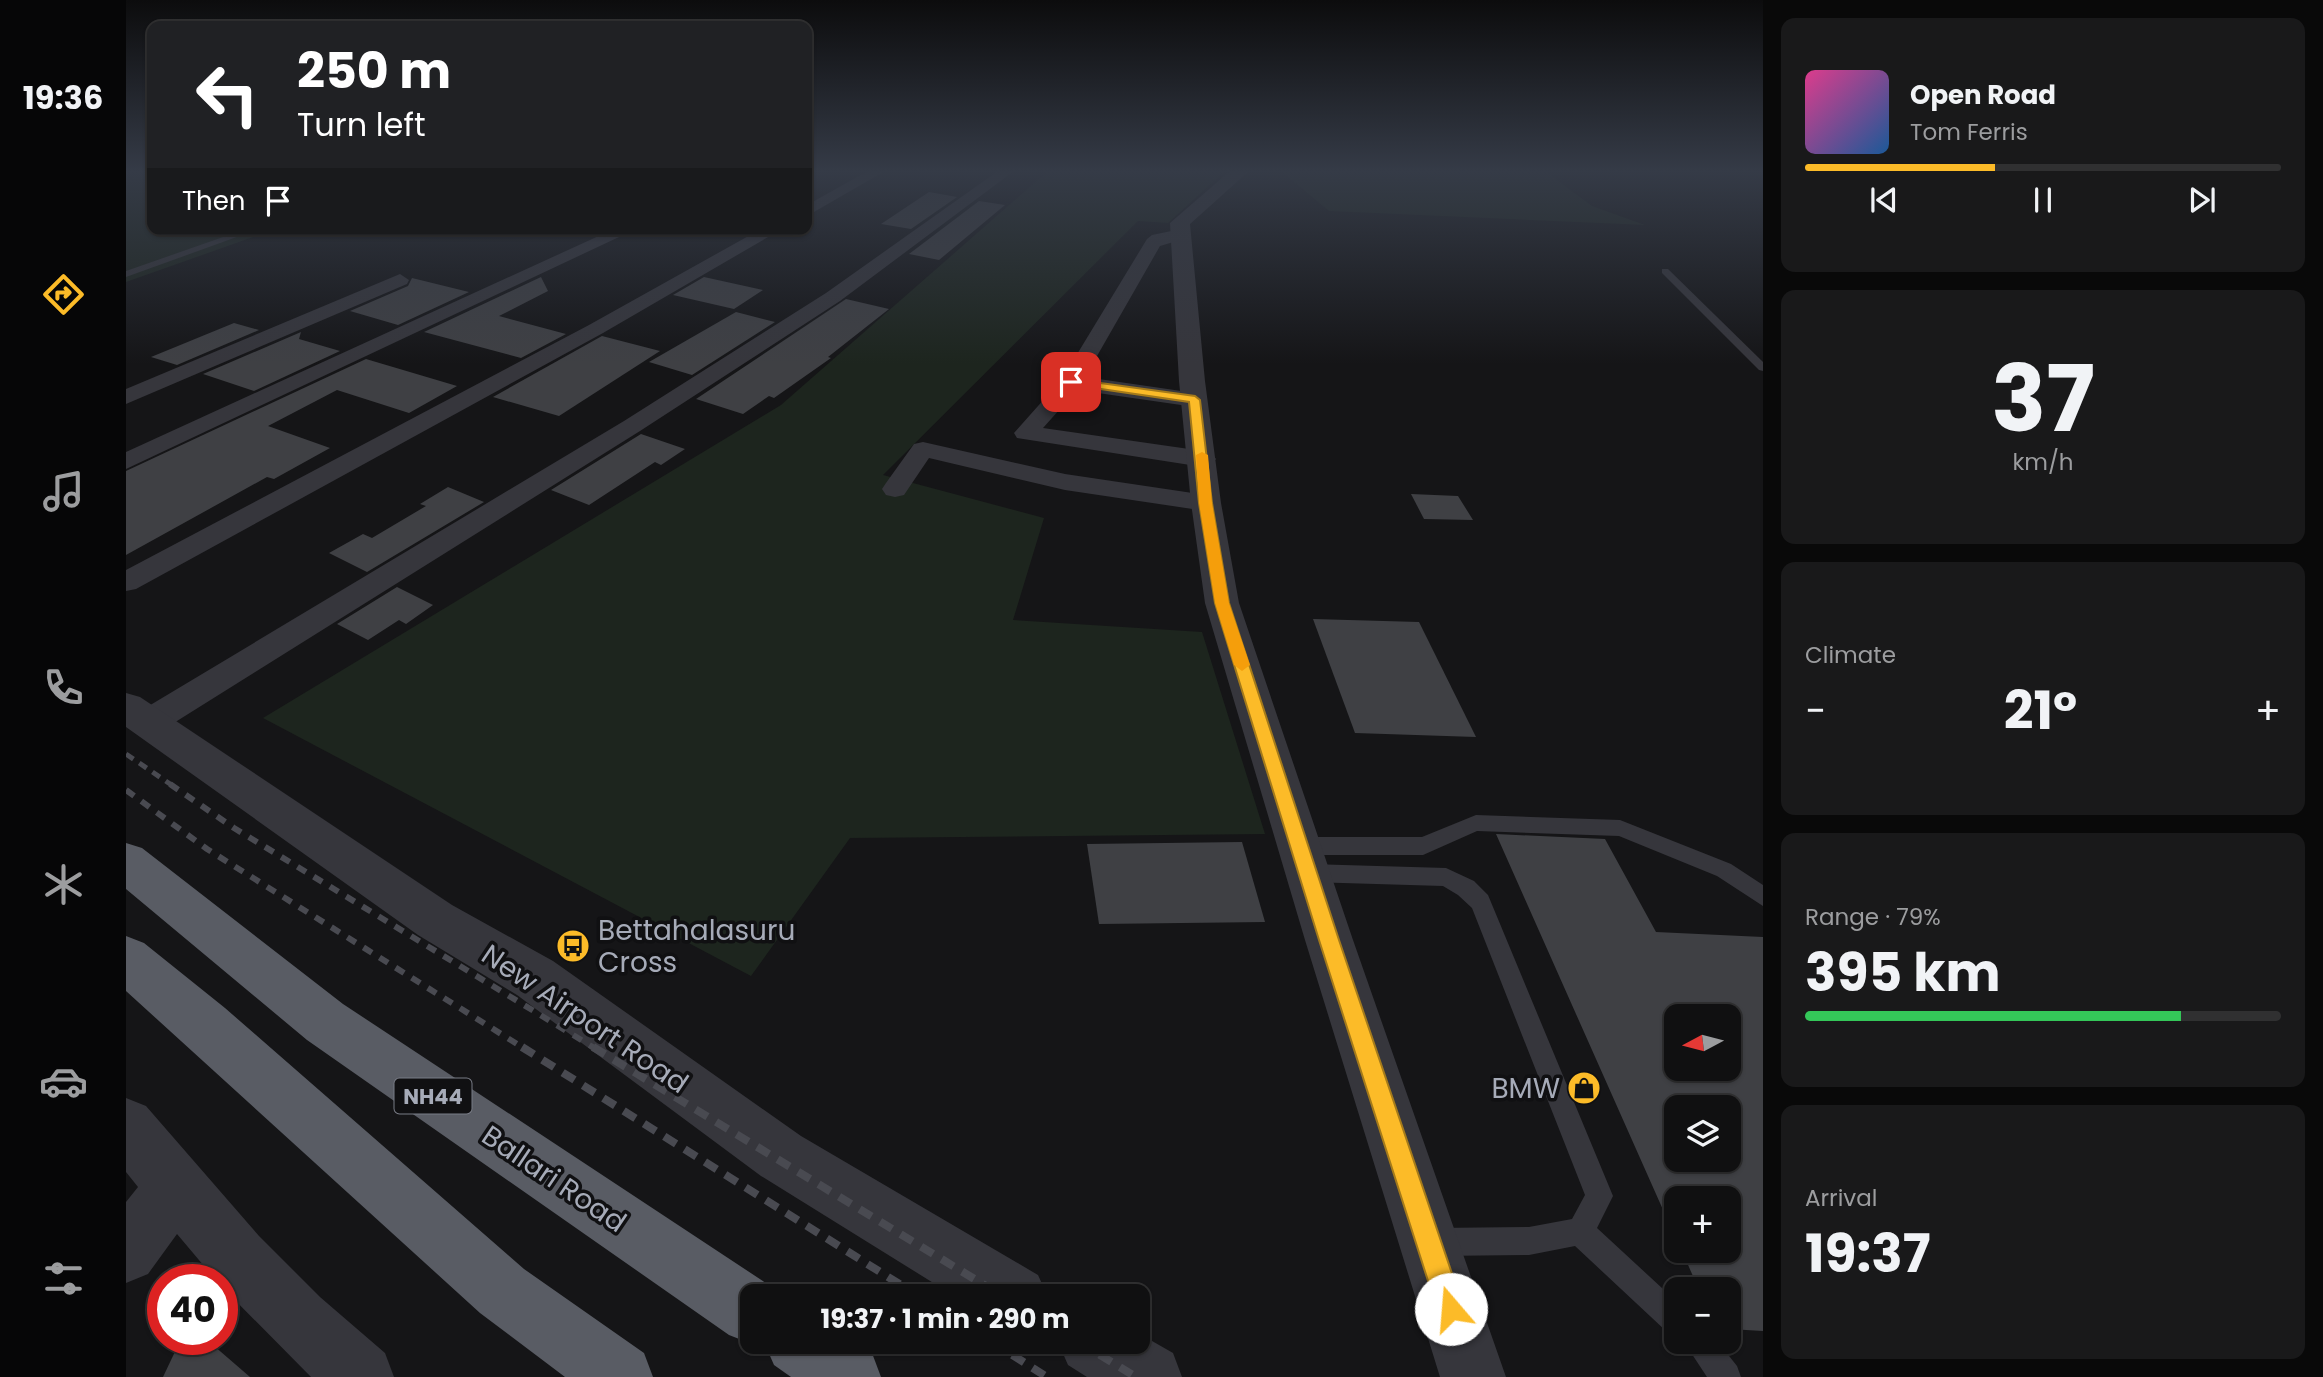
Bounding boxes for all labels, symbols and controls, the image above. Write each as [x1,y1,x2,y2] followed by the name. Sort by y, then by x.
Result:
[297,37,451,105] text: 250 m
[182,49,273,140] icon: left
[23,75,103,120] text: 19:36
[1910,77,2056,113] text: Open Road
[297,102,426,147] text: Turn left
[1910,116,2028,148] text: Tom Ferris
[1865,181,1903,219] icon: previous
[2024,181,2062,219] icon: pause
[2183,181,2221,219] icon: next
[259,182,297,220] icon: arrive
[182,183,245,219] text: Then
[39,270,88,319] icon: directions
[1991,335,2095,463] text: 37
[1041,352,1101,412] pin
[1052,363,1090,401] icon: arrive
[2012,446,2074,478] text: km/h
[39,467,88,516] icon: music
[1805,639,1896,671] text: Climate
[39,663,88,712] icon: phone
[2004,674,2077,747] text: 21°
[1805,684,1826,737] text: −
[2255,684,2281,737] text: +
[39,860,88,909] icon: climate
[1805,901,1941,933] text: Range · 79%
[598,911,795,982] place label: Bettahalasuru Cross
[554,927,592,965] bus stop icon: Bettahalasuru Cross
[474,935,696,1103] street label: New Airport Road
[1805,936,2000,1009] text: 395 km
[1664,1004,1741,1082] north arrow
[1664,1004,1741,1354] map controls
[39,1057,88,1106] icon: car
[1491,1069,1560,1108] place label: BMW
[1565,1069,1603,1107] shop icon: BMW
[394,1078,472,1114] road number: NH44
[1664,1095,1741,1172] button: layers
[474,1116,634,1242] street label: Ballari Road
[1805,1182,1877,1214] text: Arrival
[1664,1186,1741,1263] button: +
[1805,1217,1931,1290] text: 19:37
[39,1254,88,1303] icon: filters
[147,1264,238,1355] speed limit sign: 40
[1414,1272,1488,1346] position arrow
[1664,1277,1741,1354] button: −
[820,1301,1070,1337] text: 19:37 · 1 min · 290 m

